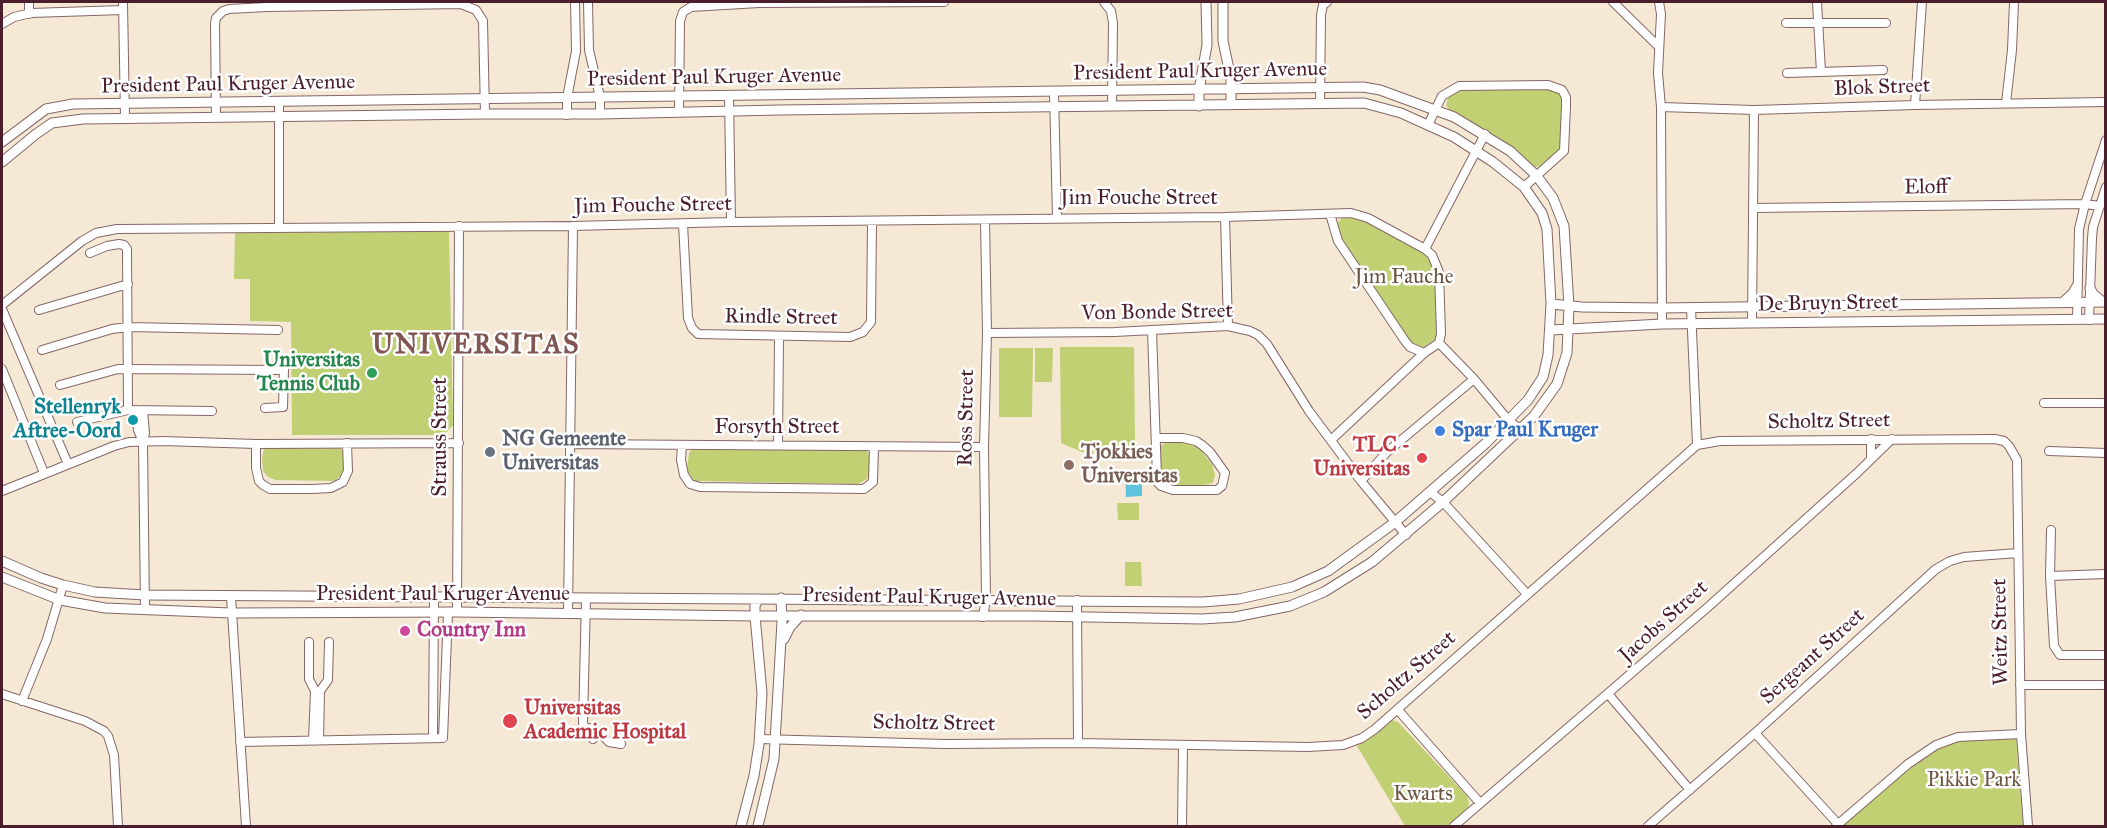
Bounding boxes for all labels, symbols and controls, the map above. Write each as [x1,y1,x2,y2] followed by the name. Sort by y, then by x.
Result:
[1073,57,1327,87] street label: President Paul Kruger Avenue
[587,63,841,93] street label: President Paul Kruger Avenue
[101,70,355,100] street label: President Paul Kruger Avenue
[1833,74,1931,102] street label: Blok Street
[1904,175,1948,201] street label: Eloff
[1060,186,1218,212] street label: Jim Fouche Street
[574,192,732,220] street label: Jim Fouche Street
[1355,265,1453,291] park label: Jim Fauche
[1758,290,1898,318] street label: De Bruyn Street
[1081,299,1233,327] street label: Von Bonde Street
[724,304,838,332] street label: Rindle Street
[372,330,580,362] district label: UNIVERSITAS
[257,348,360,398] place label: Universitas Tennis Club
[365,366,379,380] marker: Universitas Tennis Club
[954,369,980,467] street label: Ross Street
[428,377,454,497] street label: Strauss Street
[13,395,121,445] place label: Stellenryk Aftree-Oord
[1767,408,1891,436] street label: Scholtz Street
[126,413,140,427] marker: Stellenryk Aftree-Oord
[714,415,840,441] street label: Forsyth Street
[1452,418,1598,444] place label: Spar Paul Kruger
[1433,424,1447,438] marker: Spar Paul Kruger
[502,427,626,477] place label: NG Gemeente Universitas
[1313,433,1410,483] place label: TLC - Universitas
[1081,440,1178,490] place label: Tjokkies Universitas
[483,445,497,459] marker: NG Gemeente Universitas
[1415,451,1429,465] marker: TLC - Universitas
[1062,458,1076,472] marker: Tjokkies Universitas
[1614,575,1714,669] street label: Jacobs Street
[1987,578,2015,686] street label: Weitz Street
[316,582,570,608] street label: President Paul Kruger Avenue
[802,583,1056,613] street label: President Paul Kruger Avenue
[1756,604,1870,710] street label: Sergeant Street
[417,618,526,644] place label: Country Inn
[398,624,412,638] marker: Country Inn
[1352,626,1462,726] street label: Scholtz Street
[524,696,686,746] place label: Universitas Academic Hospital
[872,710,996,738] street label: Scholtz Street
[501,712,519,730] marker: Universitas Academic Hospital
[1927,768,2021,794] park label: Pikkie Park
[1393,782,1453,808] park label: Kwarts

